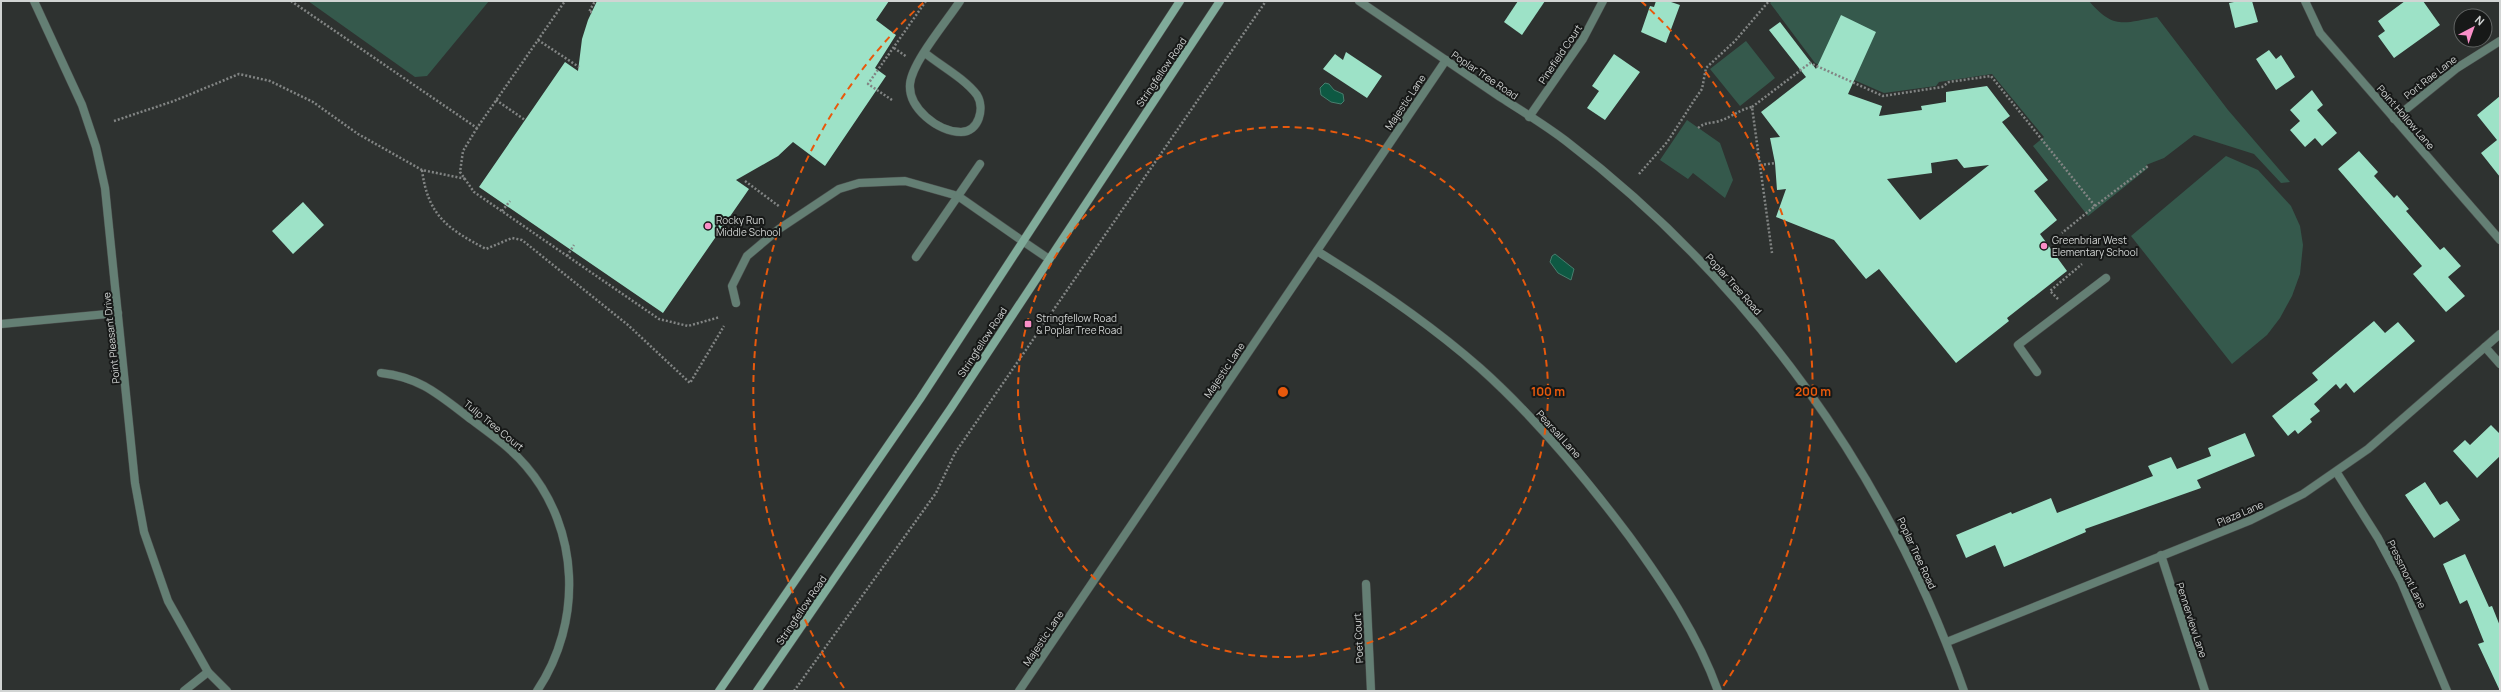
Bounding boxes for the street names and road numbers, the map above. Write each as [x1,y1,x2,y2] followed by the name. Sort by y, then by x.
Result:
[1535,22,1585,86] street label: Pinefield Court
[1133,34,1189,109] street label: Stringfellow Road
[1449,47,1521,103] street label: Poplar Tree Road
[2401,52,2460,102] street label: Port Rae Lane
[1381,71,1429,132] street label: Majestic Lane
[2374,82,2438,152] street label: Point Hollow Lane
[1703,250,1765,318] street label: Poplar Tree Road
[99,291,123,384] street label: Point Pleasant Drive
[954,304,1010,380] street label: Stringfellow Road
[1200,339,1248,400] street label: Majestic Lane
[461,397,527,453] street label: Tulip Tree Court
[1534,407,1585,461] street label: Pearsall Lane
[2215,497,2265,529] street label: Plaza Lane
[1894,515,1940,591] street label: Poplar Tree Road
[2384,537,2430,611] street label: Pressmont Lane
[773,572,829,647] street label: Stringfellow Road
[2173,581,2211,659] street label: Pennerview Lane
[1019,607,1067,668] street label: Majestic Lane
[1350,612,1366,664] street label: Poet Court

